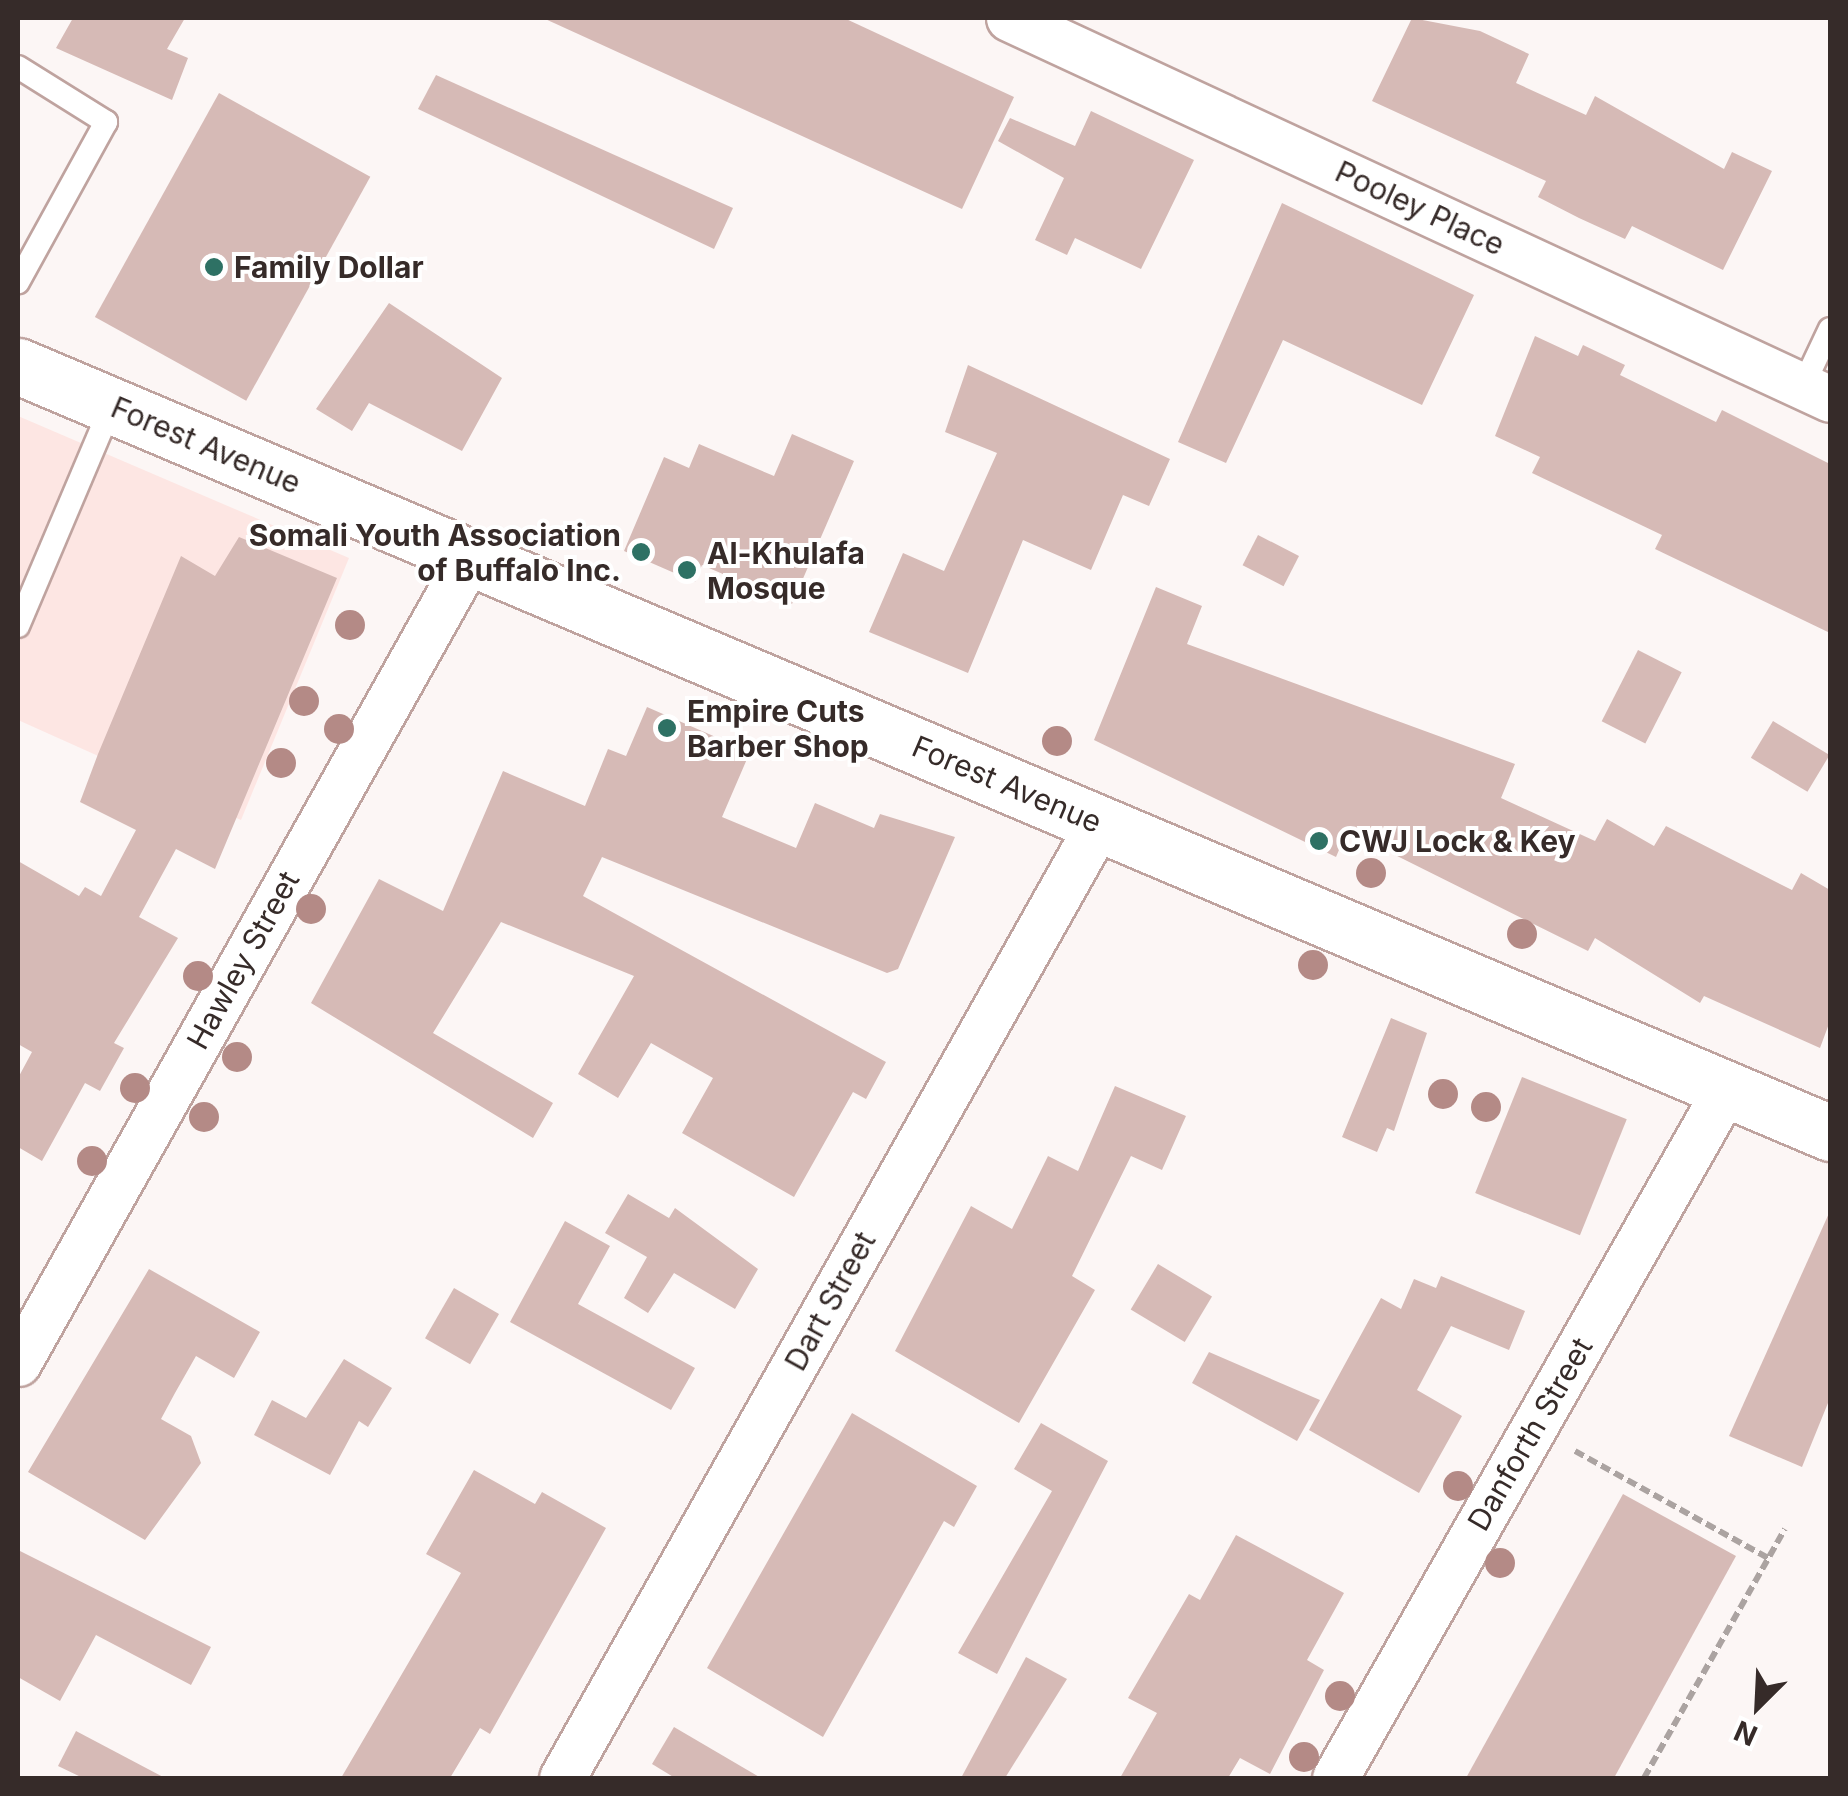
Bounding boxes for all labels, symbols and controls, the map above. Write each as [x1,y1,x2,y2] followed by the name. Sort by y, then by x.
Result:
[1330,153,1510,263] street label: Pooley Place
[234,249,424,285] place label: Family Dollar
[203,256,225,278] marker: Family Dollar
[106,389,306,501] street label: Forest Avenue
[249,517,621,588] place label: Somali Youth Association of Buffalo Inc.
[707,535,865,606] place label: Al-Khulafa Mosque
[630,541,652,563] marker: Somali Youth Association of Buffalo Inc.
[676,559,698,581] marker: Al-Khulafa Mosque
[687,693,869,764] place label: Empire Cuts Barber Shop
[656,717,678,739] marker: Empire Cuts Barber Shop
[907,728,1107,840] street label: Forest Avenue
[1339,823,1576,859] place label: CWJ Lock & Key
[1308,830,1330,852] marker: CWJ Lock & Key
[179,865,307,1055] street label: Hawley Street
[777,1225,883,1377] street label: Dart Street
[1460,1331,1600,1537] street label: Danforth Street
[1708,1656,1808,1756] north arrow
[1729,1714,1762,1753] text: N

